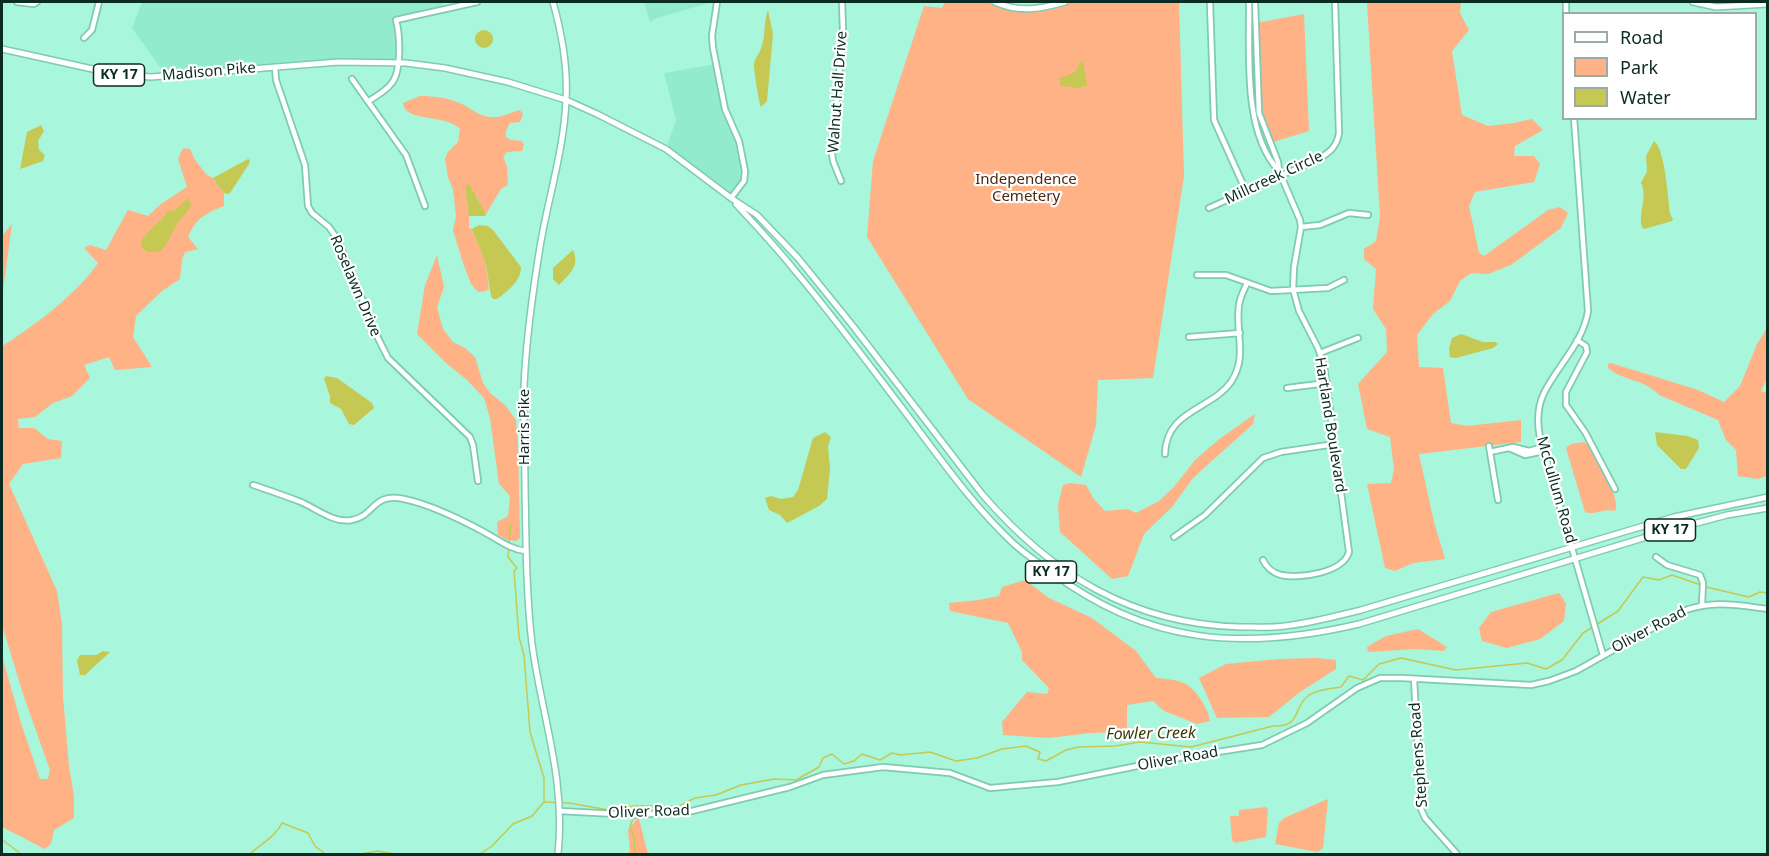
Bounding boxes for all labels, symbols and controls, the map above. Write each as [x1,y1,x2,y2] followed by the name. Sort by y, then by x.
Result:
[1562,12,1757,120] legend
[1620,25,1663,49] text: Road
[825,30,851,154] street label: Walnut Hall Drive
[1620,55,1658,79] text: Park
[161,59,257,85] street label: Madison Pike
[94,64,144,86] road number: KY 17
[1620,85,1671,109] text: Water
[1222,147,1326,209] street label: Millcreek Circle
[975,171,1077,206] park label: Independence Cemetery
[326,233,384,339] street label: Roselawn Drive
[1310,356,1350,494] street label: Hartland Boulevard
[516,389,534,465] street label: Harris Pike
[1532,434,1580,546] street label: McCullum Road
[1644,519,1696,541] road number: KY 17
[1026,561,1076,583] road number: KY 17
[1609,603,1689,657] street label: Oliver Road
[1406,702,1432,808] street label: Stephens Road
[1106,724,1196,744] water label: Fowler Creek
[1136,743,1220,775] street label: Oliver Road
[608,802,690,822] street label: Oliver Road

